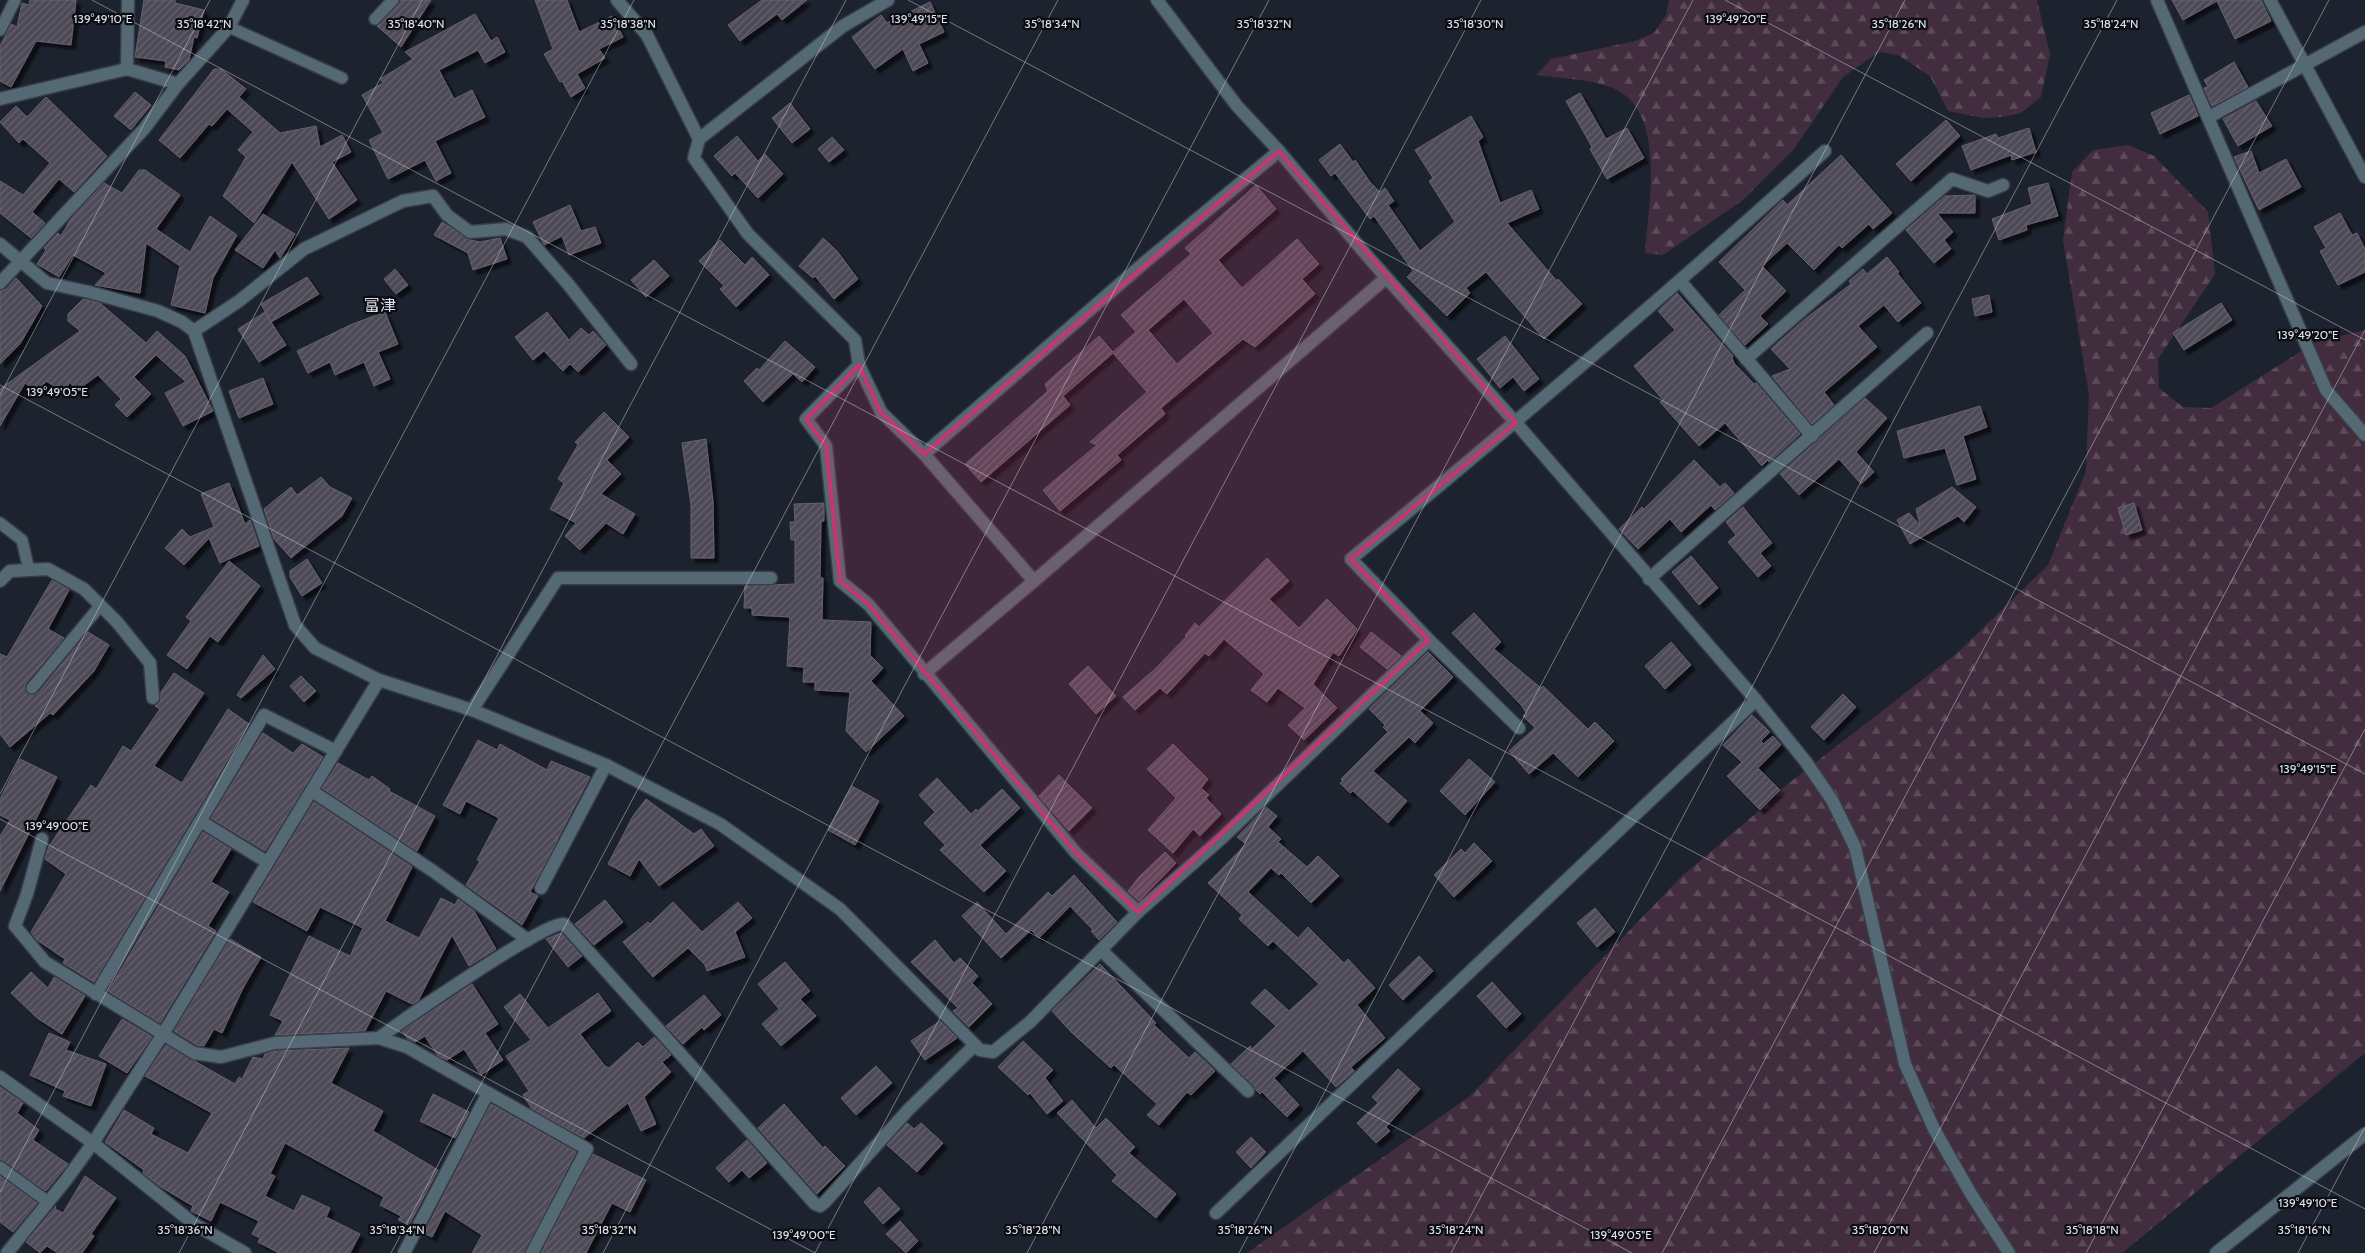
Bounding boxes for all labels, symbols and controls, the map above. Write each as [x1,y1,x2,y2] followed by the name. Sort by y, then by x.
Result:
[73,11,133,26] text: 139°49'10"E
[890,11,948,26] text: 139°49'15"E
[1705,11,1767,26] text: 139°49'20"E
[176,16,232,31] text: 35°18'42"N
[387,16,445,31] text: 35°18'40"N
[600,16,656,31] text: 35°18'38"N
[1024,16,1080,31] text: 35°18'34"N
[1237,16,1291,31] text: 35°18'32"N
[1447,16,1503,31] text: 35°18'30"N
[1871,16,1927,31] text: 35°18'26"N
[2083,16,2139,31] text: 35°18'24"N
[364,296,396,315] district label: 富津
[2277,327,2339,342] text: 139°49'20"E
[26,384,88,399] text: 139°49'05"E
[2279,761,2337,776] text: 139°49'15"E
[25,818,89,833] text: 139°49'00"E
[2278,1195,2338,1210] text: 139°49'10"E
[157,1222,213,1237] text: 35°18'36"N
[369,1222,425,1237] text: 35°18'34"N
[582,1222,636,1237] text: 35°18'32"N
[1005,1222,1061,1237] text: 35°18'28"N
[1217,1222,1273,1237] text: 35°18'26"N
[1428,1222,1484,1237] text: 35°18'24"N
[1852,1222,1908,1237] text: 35°18'20"N
[2065,1222,2119,1237] text: 35°18'18"N
[2278,1222,2330,1237] text: 35°18'16"N
[772,1227,836,1242] text: 139°49'00"E
[1590,1227,1652,1242] text: 139°49'05"E

